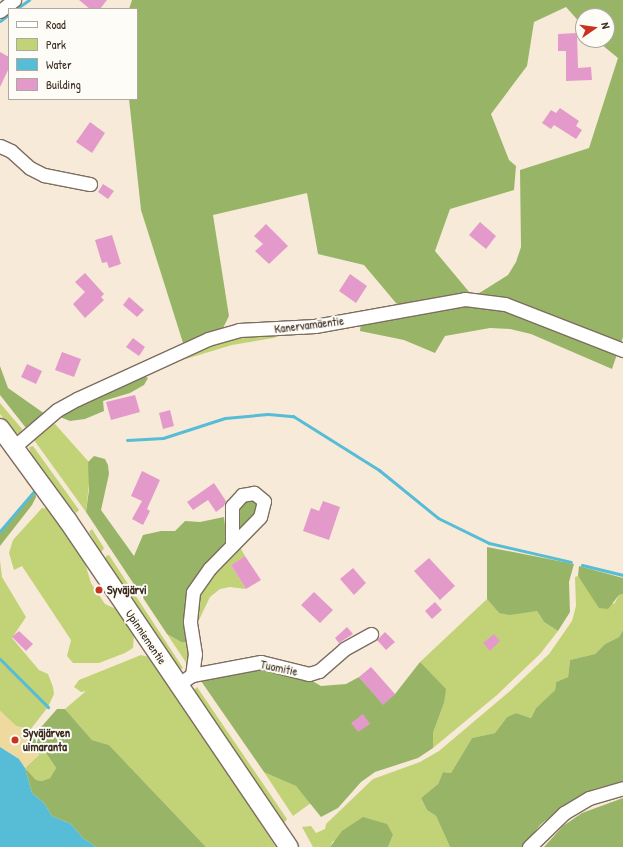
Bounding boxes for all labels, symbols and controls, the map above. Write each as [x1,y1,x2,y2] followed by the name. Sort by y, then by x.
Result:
[8,8,138,100] legend
[575,8,615,48] north arrow
[46,16,66,33] text: Road
[598,21,613,30] text: N
[46,36,66,53] text: Park
[46,56,72,73] text: Water
[46,76,81,93] text: Building
[273,314,345,336] street label: Kanervamäentie
[107,583,147,597] place label: Syväjärvi
[94,585,104,595] marker: Syväjärvi
[123,607,169,667] street label: Upinniementie
[259,657,299,679] street label: Tuomitie
[23,726,70,754] place label: Syväjärven uimaranta
[10,735,20,745] marker: Syväjärven uimaranta

